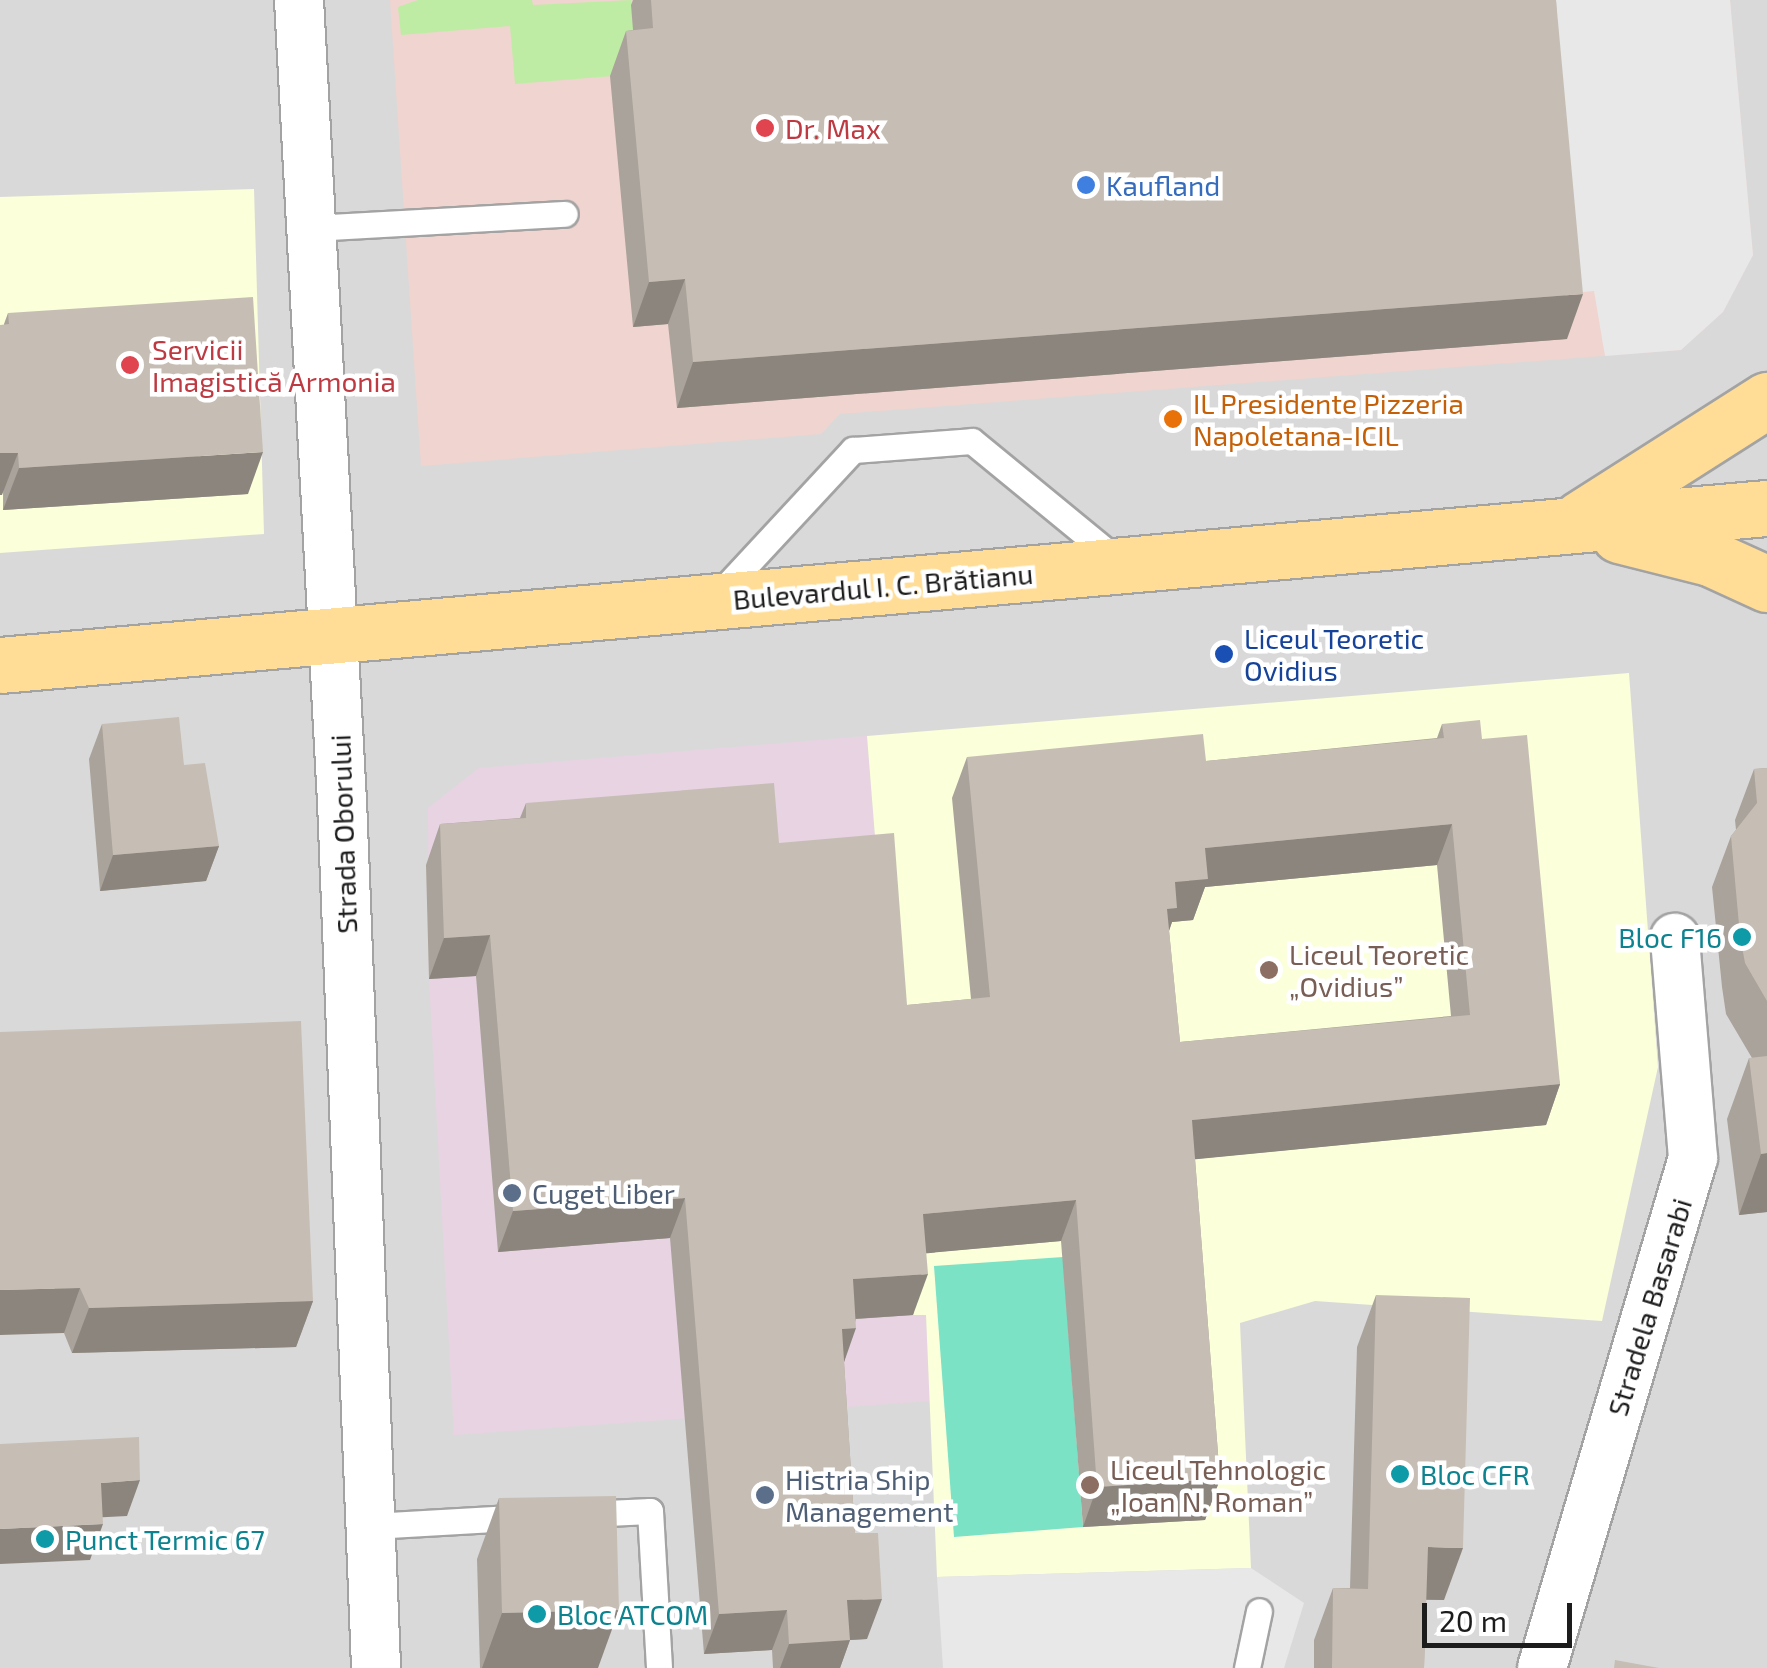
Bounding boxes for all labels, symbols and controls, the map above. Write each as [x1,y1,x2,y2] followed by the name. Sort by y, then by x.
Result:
[785,111,881,145] place label: Dr. Max
[754,117,776,139] marker: Dr. Max
[1106,168,1220,202] place label: Kaufland
[1075,174,1097,196] marker: Kaufland
[152,332,397,398] place label: Servicii Imagistică Armonia
[117,352,143,378] marker: Servicii Imagistică Armonia
[1193,386,1464,452] place label: IL Presidente Pizzeria Napoletana-ICIL
[1162,408,1184,430] marker: IL Presidente Pizzeria Napoletana-ICIL
[731,556,1035,616] street label: Bulevardul I. C. Brătianu
[1244,621,1426,687] place label: Liceul Teoretic Ovidius
[1213,643,1235,665] marker: Liceul Teoretic Ovidius
[323,734,363,934] street label: Strada Oborului
[1618,920,1722,954] place label: Bloc F16
[1731,926,1753,948] marker: Bloc F16
[1289,937,1471,1003] place label: Liceul Teoretic „Ovidius”
[1258,959,1280,981] marker: Liceul Teoretic „Ovidius”
[532,1176,675,1210] place label: Cuget Liber
[501,1182,523,1204] marker: Cuget Liber
[1600,1194,1698,1420] street label: Stradela Basarabi
[1110,1452,1327,1518] place label: Liceul Tehnologic „Ioan N. Roman”
[1420,1457,1530,1491] place label: Bloc CFR
[785,1462,954,1528] place label: Histria Ship Management
[1389,1463,1411,1485] marker: Bloc CFR
[1079,1474,1101,1496] marker: Liceul Tehnologic „Ioan N. Roman”
[754,1484,776,1506] marker: Histria Ship Management
[65,1522,266,1556] place label: Punct Termic 67
[34,1528,56,1550] marker: Punct Termic 67
[1427,1583,1577,1645] scale bar
[557,1597,709,1631] place label: Bloc ATCOM
[1439,1602,1507,1638] text: 20 m
[526,1603,548,1625] marker: Bloc ATCOM

